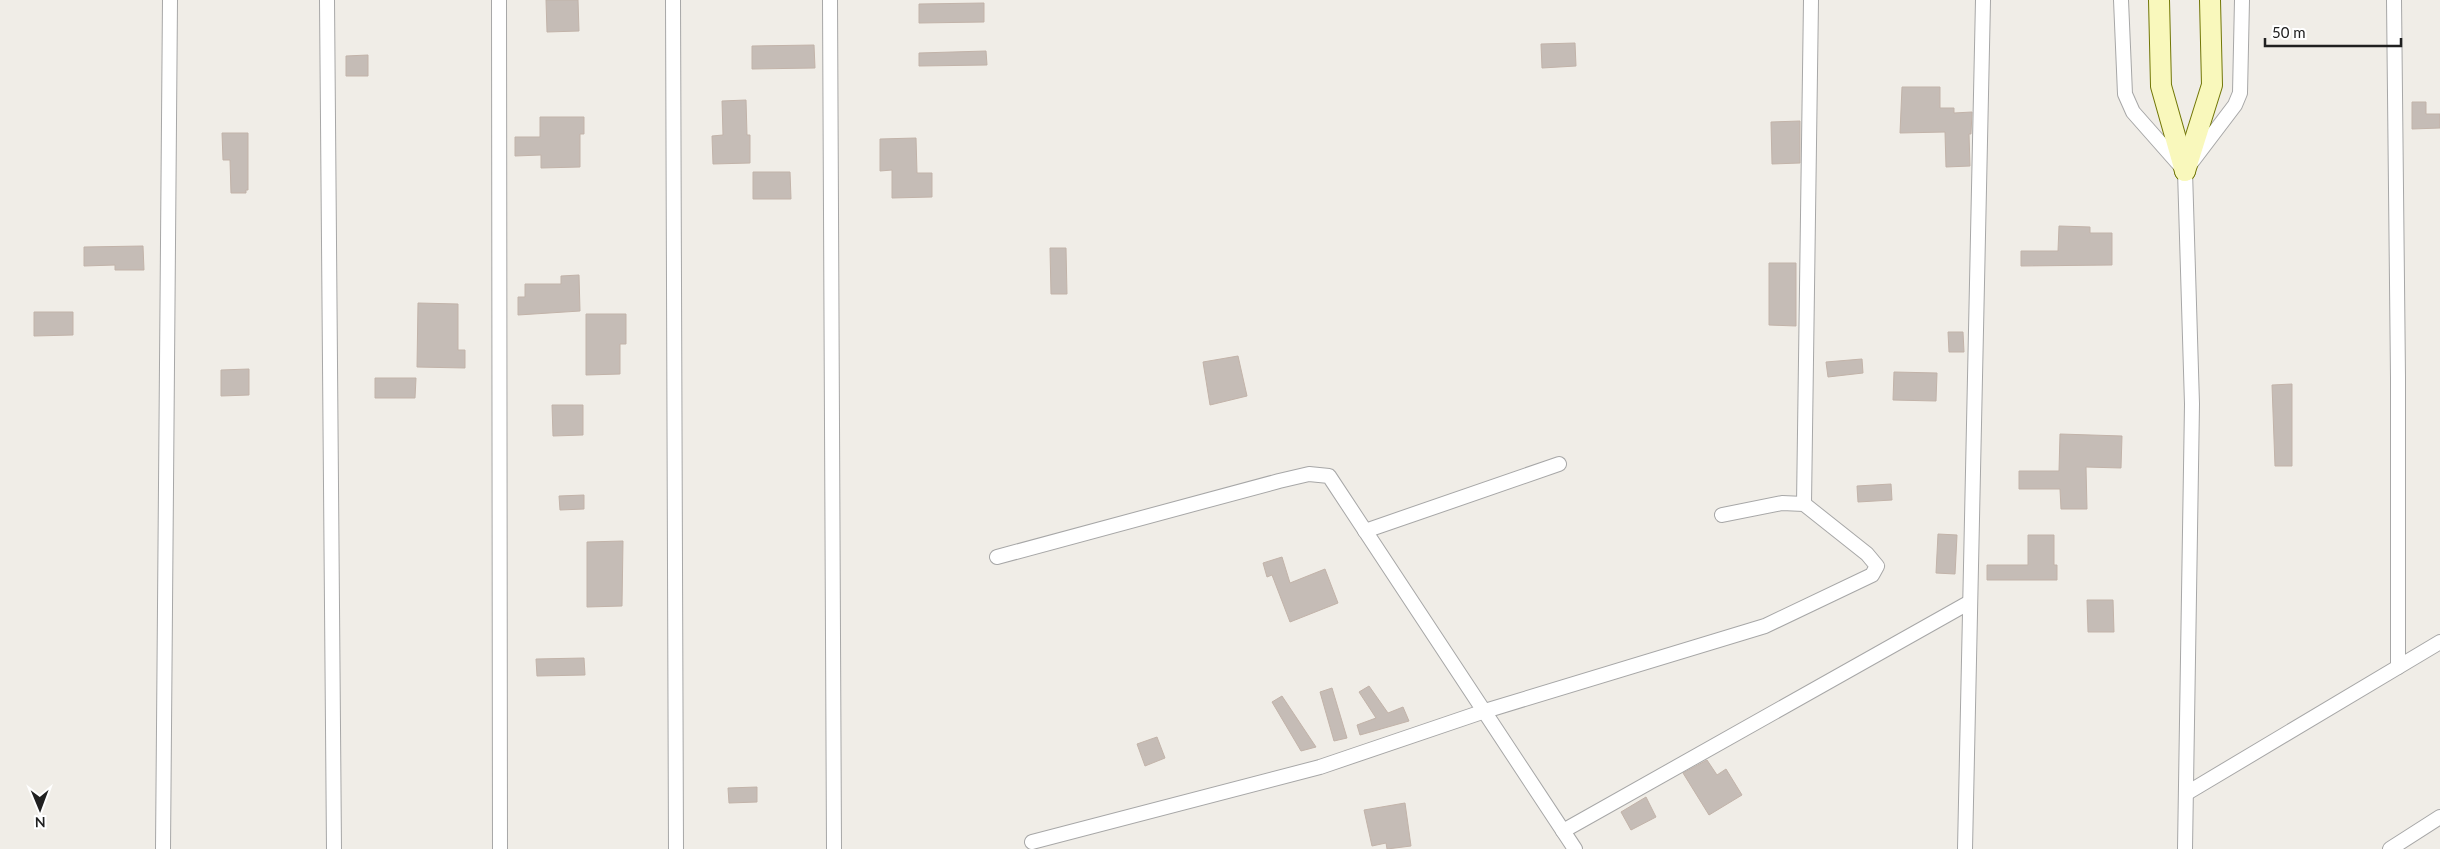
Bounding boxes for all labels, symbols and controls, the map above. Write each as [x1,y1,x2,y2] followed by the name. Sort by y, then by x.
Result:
[2265,15,2401,47] scale bar
[2272,23,2306,41] text: 50 m
[15,784,65,834] north arrow
[35,814,46,831] text: N

